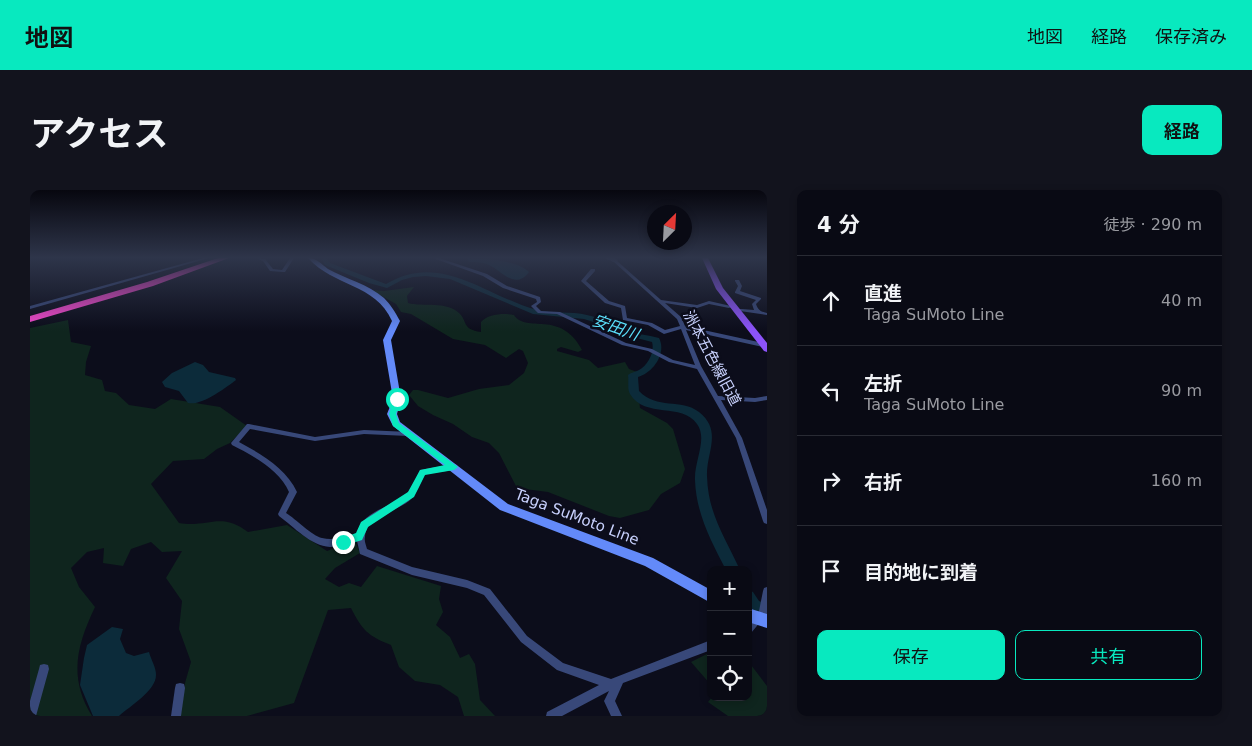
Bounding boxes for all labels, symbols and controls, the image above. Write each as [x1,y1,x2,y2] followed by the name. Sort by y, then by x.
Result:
[25,24,73,52] text: 地図
[1027,26,1063,47] text: 地図
[1091,26,1127,47] text: 経路
[1155,26,1227,47] text: 保存済み
[1142,105,1222,155] button: 経路
[30,114,168,154] text: アクセス
[647,205,692,250] north arrow
[817,213,860,237] text: 4 分
[1104,215,1202,234] text: 徒歩 · 290 m
[864,282,902,304] text: 直進
[817,287,845,315] icon: ahead
[1161,291,1202,310] text: 40 m
[864,305,1004,324] text: Taga SuMoto Line
[679,307,745,409] street label: 洲本五色線旧道
[590,311,644,345] water label: 安田川
[864,372,902,394] text: 左折
[817,377,845,405] icon: left
[1161,381,1202,400] text: 90 m
[386,388,409,411] route start
[864,395,1004,414] text: Taga SuMoto Line
[817,467,845,495] icon: right
[864,471,902,493] text: 右折
[1151,471,1202,490] text: 160 m
[511,485,642,549] street label: Taga SuMoto Line
[332,531,355,554] route end
[817,557,845,585] icon: arrive
[864,561,978,583] text: 目的地に到着
[707,566,752,701] map controls
[707,566,752,611] button: +
[707,611,752,656] button: −
[817,630,1005,680] button: 保存
[1015,630,1202,680] button: 共有
[707,656,752,701] button: locate

